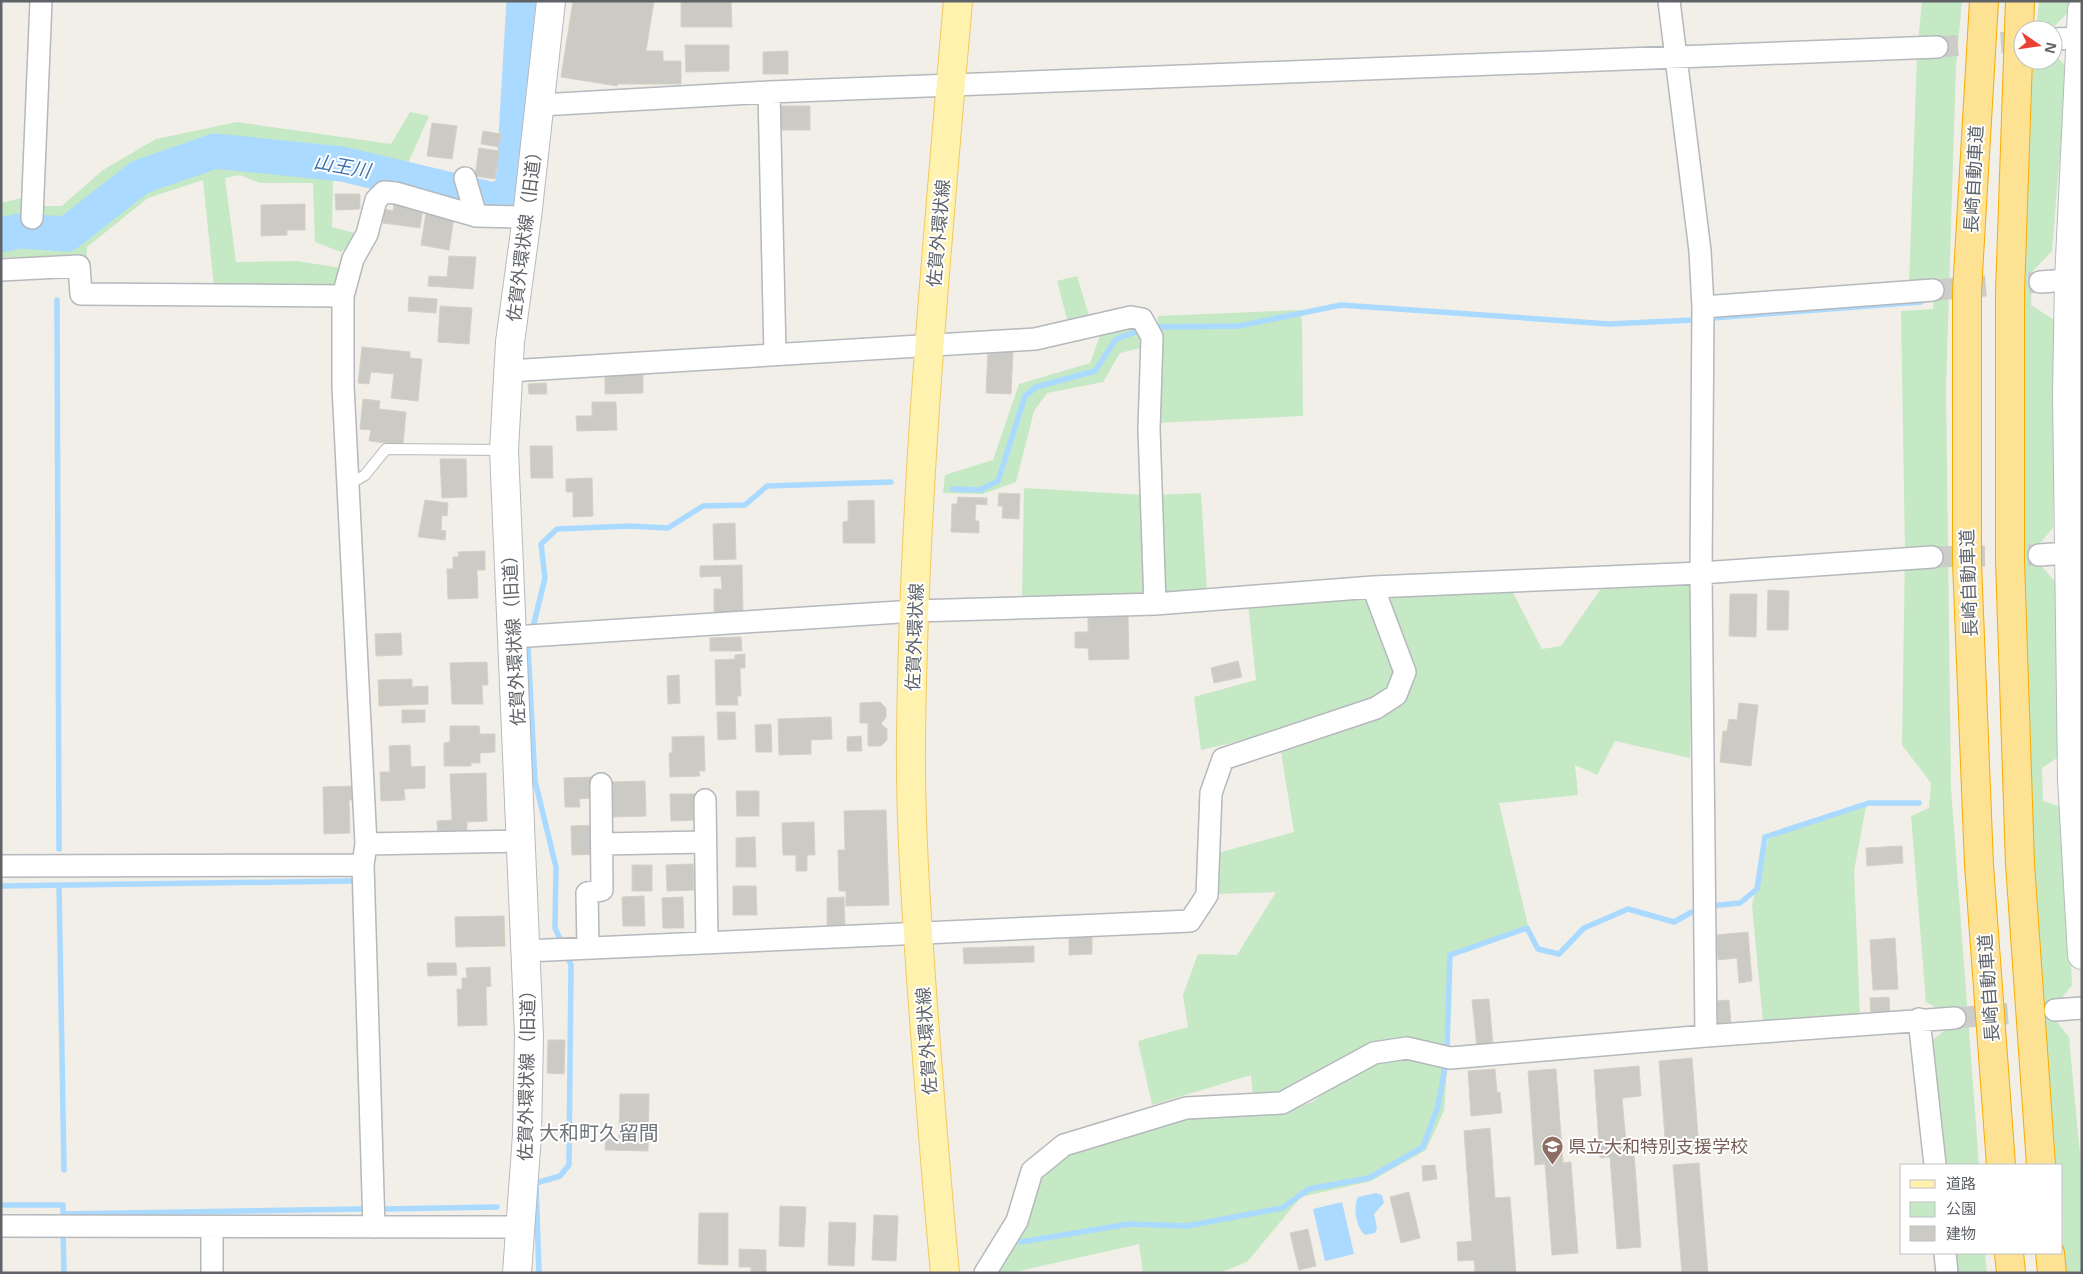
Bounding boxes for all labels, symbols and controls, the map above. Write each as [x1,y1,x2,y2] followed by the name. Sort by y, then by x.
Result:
[2013,20,2063,70] north arrow
[2041,40,2062,56] text: N
[1958,124,1988,234] street label: 長崎自動車道
[501,141,547,323] street label: 佐賀外環状線（旧道）
[312,148,374,184] water label: 山王川
[921,178,955,288] street label: 佐賀外環状線
[1954,529,1982,637] street label: 長崎自動車道
[496,545,530,727] street label: 佐賀外環状線（旧道）
[900,583,928,691] street label: 佐賀外環状線
[1972,933,2004,1043] street label: 長崎自動車道
[512,981,540,1161] street label: 佐賀外環状線（旧道）
[910,986,942,1096] street label: 佐賀外環状線
[539,1119,659,1146] district label: 大和町久留間
[1540,1134,1564,1165] school or university icon: 県立大和特別支援学校
[1568,1134,1748,1158] place label: 県立大和特別支援学校
[1900,1164,2063,1254] legend
[1946,1173,1976,1193] text: 道路
[1946,1198,1976,1218] text: 公園
[1946,1223,1976,1243] text: 建物

